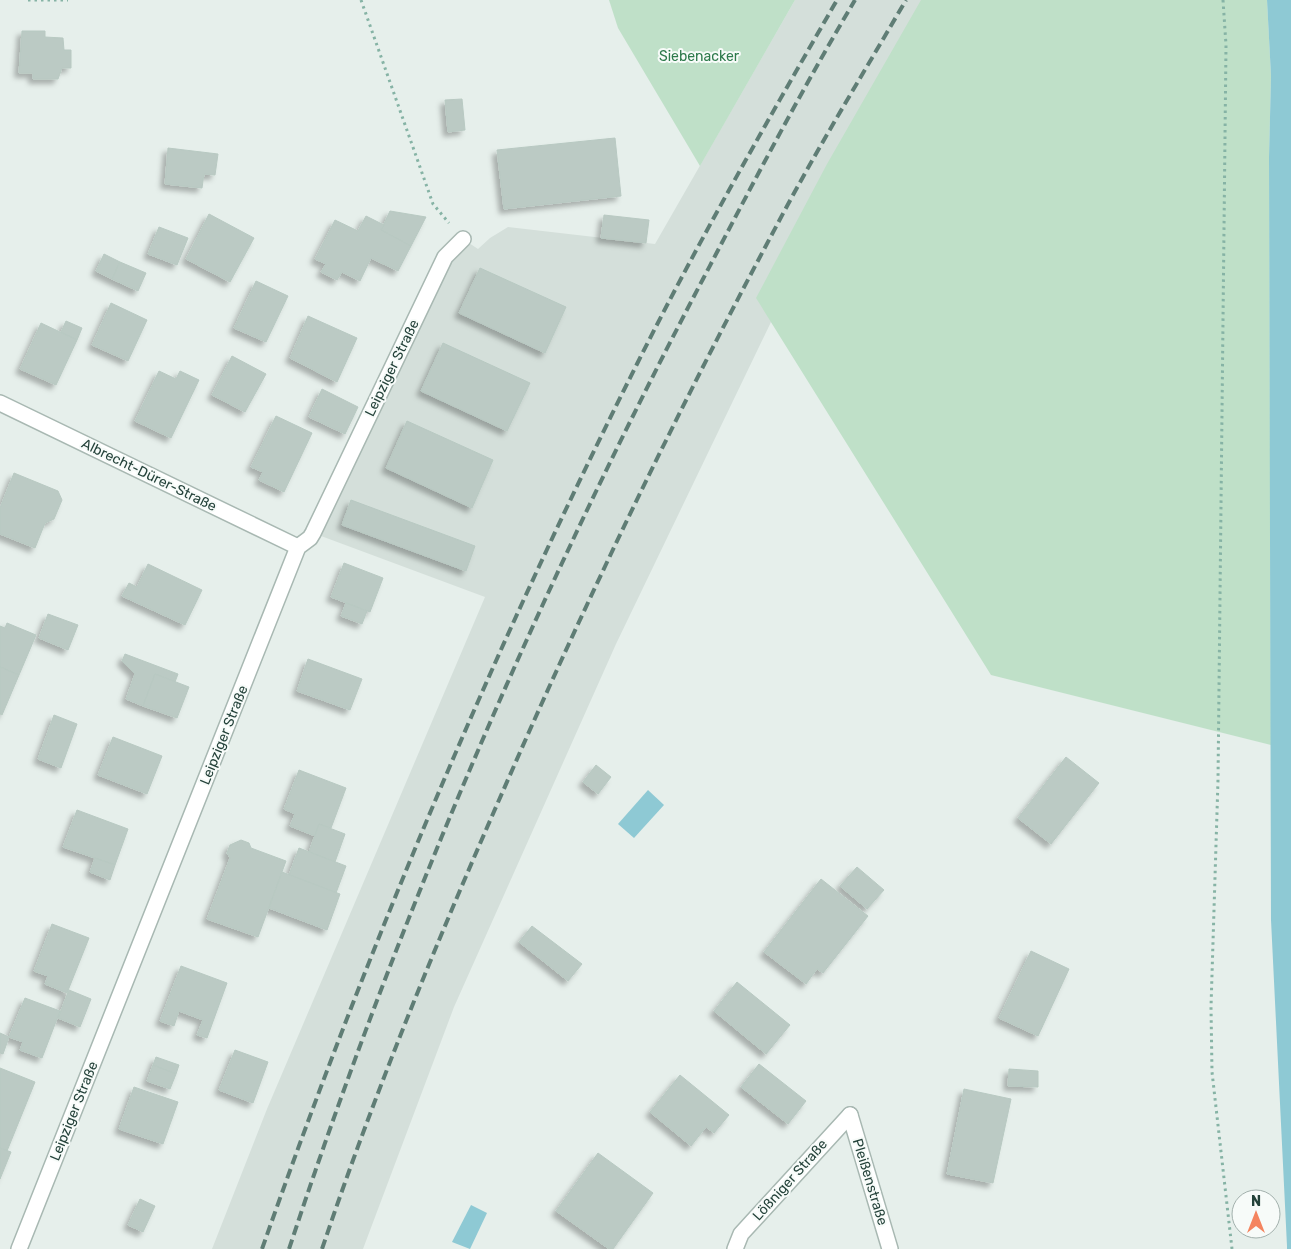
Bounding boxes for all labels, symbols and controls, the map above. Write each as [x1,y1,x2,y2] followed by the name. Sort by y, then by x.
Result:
[659,48,740,65] park label: Siebenacker
[361,317,423,419] street label: Leipziger Straße
[79,435,219,515] street label: Albrecht-Dürer-Straße
[196,683,252,787] street label: Leipziger Straße
[46,1059,102,1163] street label: Leipziger Straße
[749,1136,831,1224] street label: Lößniger Straße
[849,1137,891,1228] street label: Pleißenstraße
[1231,1189,1281,1239] north arrow
[1251,1193,1261,1210] text: N

